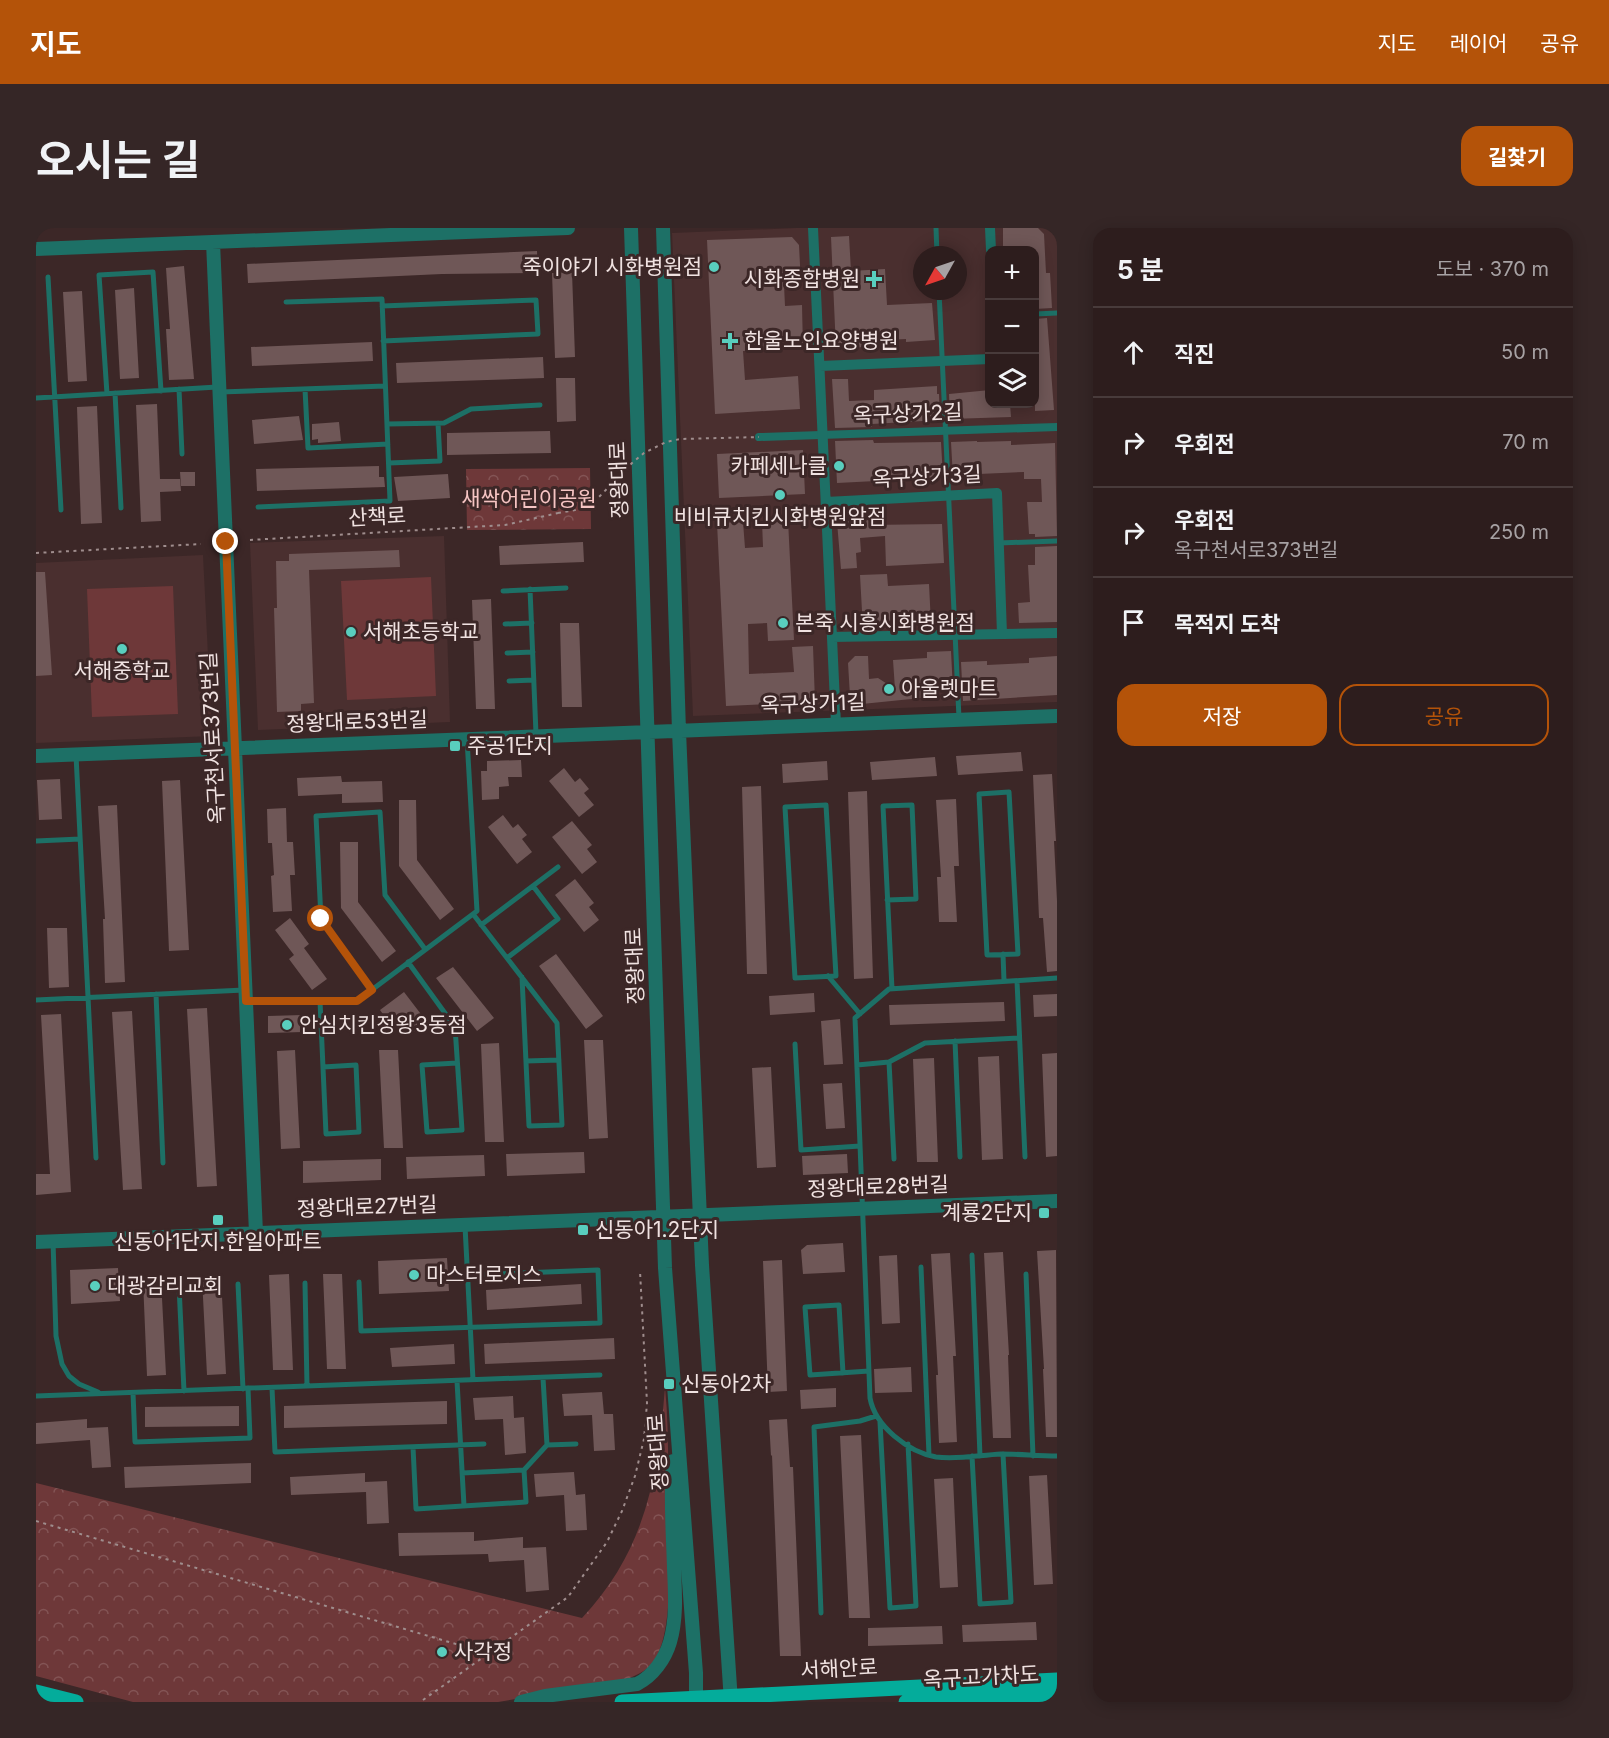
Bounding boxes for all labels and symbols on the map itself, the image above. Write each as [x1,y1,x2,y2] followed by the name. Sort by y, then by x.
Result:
[913,246,967,300] north arrow
[522,254,702,279] place label: 죽이야기 시화병원점
[707,260,721,274] marker: 죽이야기 시화병원점
[744,266,860,291] place label: 시화종합병원
[865,270,883,288] marker: 시화종합병원
[744,328,899,353] place label: 한울노인요양병원
[721,332,739,350] marker: 한울노인요양병원
[853,399,963,428] street label: 옥구상가2길
[605,441,632,519] street label: 정왕대로
[730,453,827,478] place label: 카페세나클
[832,459,846,473] marker: 카페세나클
[872,461,982,492] street label: 옥구상가3길
[461,486,597,511] park label: 새싹어린이공원
[773,488,787,502] marker: 비비큐치킨시화병원앞점
[347,503,407,531] street label: 산책로
[674,504,886,529] place label: 비비큐치킨시화병원앞점
[212,528,238,554] route end
[795,610,975,635] place label: 본죽 시흥시화병원점
[776,616,790,630] marker: 본죽 시흥시화병원점
[363,619,479,644] place label: 서해초등학교
[344,625,358,639] marker: 서해초등학교
[115,642,129,656] marker: 서해중학교
[195,651,230,825] street label: 옥구천서로373번길
[74,658,170,683] place label: 서해중학교
[901,676,998,701] place label: 아울렛마트
[882,682,896,696] marker: 아울렛마트
[760,689,866,718] street label: 옥구상가1길
[286,707,428,736] street label: 정왕대로53번길
[467,733,553,758] place label: 주공1단지
[448,739,462,753] marker: 주공1단지
[307,905,333,931] route start
[621,927,648,1005] street label: 정왕대로
[299,1012,467,1037] place label: 안심치킨정왕3동점
[280,1018,294,1032] marker: 안심치킨정왕3동점
[807,1172,949,1201] street label: 정왕대로28번길
[296,1192,438,1221] street label: 정왕대로27번길
[942,1200,1032,1225] place label: 계룡2단지
[1037,1206,1051,1220] marker: 계룡2단지
[211,1213,225,1227] marker: 신동아1단지.한일아파트
[595,1217,719,1242] place label: 신동아1.2단지
[576,1223,590,1237] marker: 신동아1.2단지
[114,1229,322,1254] place label: 신동아1단지.한일아파트
[426,1262,542,1287] place label: 마스터로지스
[407,1268,421,1282] marker: 마스터로지스
[107,1273,223,1298] place label: 대광감리교회
[88,1279,102,1293] marker: 대광감리교회
[681,1371,771,1396] place label: 신동아2차
[662,1377,676,1391] marker: 신동아2차
[642,1413,673,1491] street label: 정왕대로
[454,1639,512,1664] place label: 사각정
[435,1645,449,1659] marker: 사각정
[800,1654,878,1683] street label: 서해안로
[922,1661,1040,1692] street label: 옥구고가차도

